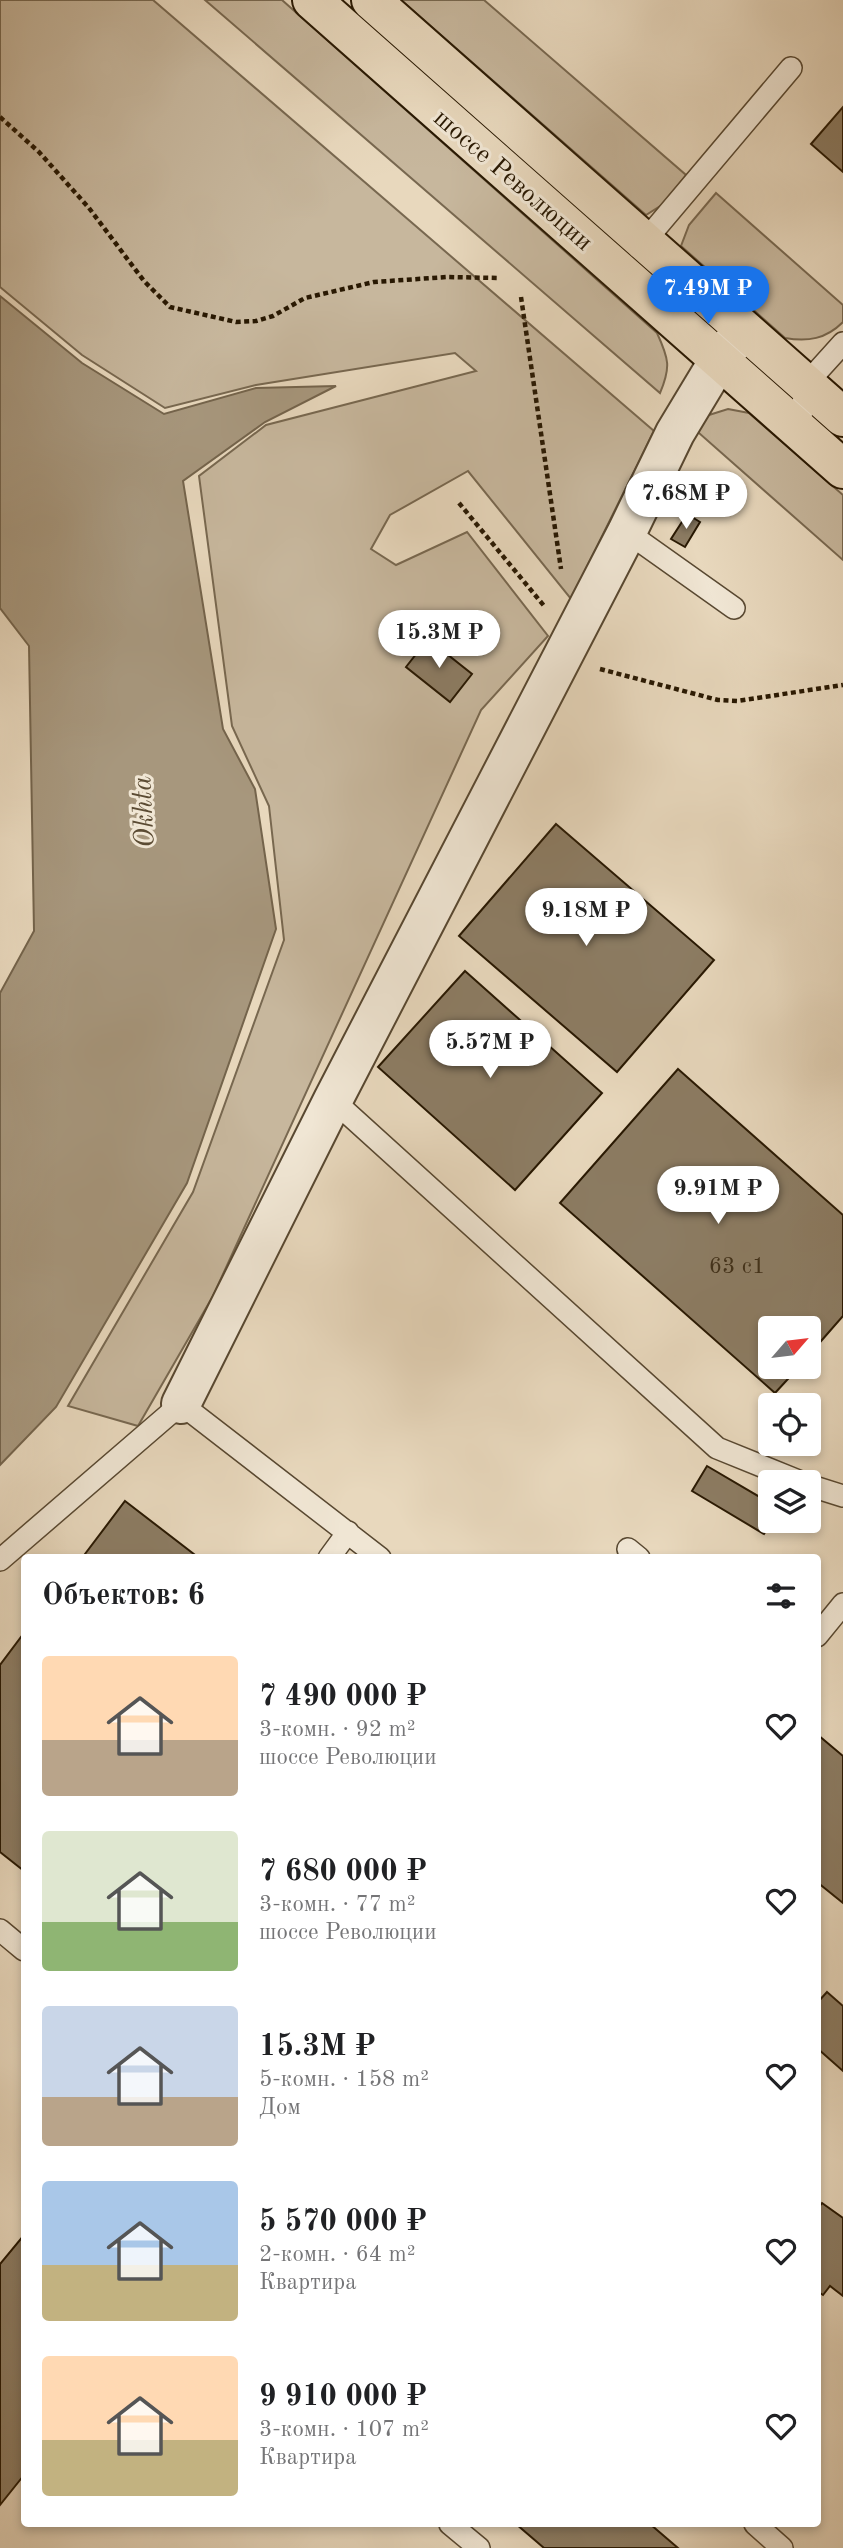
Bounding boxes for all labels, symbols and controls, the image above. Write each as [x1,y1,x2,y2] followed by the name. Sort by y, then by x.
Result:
[428,105,597,256] street label: шоссе Революции
[643,266,773,326] pin: 7.49M ₽
[663,277,753,300] text: 7.49M ₽
[621,472,751,531] pin: 7.68M ₽
[641,482,731,505] text: 7.68M ₽
[374,610,504,670] pin: 15.3M ₽
[394,621,484,644] text: 15.3M ₽
[129,775,161,848] water label: Okhta
[521,888,651,948] pin: 9.18M ₽
[541,899,631,922] text: 9.18M ₽
[425,1020,555,1080] pin: 5.57M ₽
[445,1031,535,1054] text: 5.57M ₽
[653,1166,783,1226] pin: 9.91M ₽
[673,1177,763,1200] text: 9.91M ₽
[709,1255,765,1278] house number: 63 с1
[758,1316,821,1379] north arrow
[758,1316,821,1533] map controls
[758,1393,821,1456] button: locate
[758,1470,821,1533] button: layers
[762,1577,800,1615] icon: filters
[42,1581,205,1611] text: Объектов: 6
[259,1682,427,1712] text: 7 490 000 ₽
[98,1684,182,1768] icon: home
[762,1707,800,1745] icon: heart
[259,1718,416,1741] text: 3-комн. · 92 m²
[259,1746,437,1769] text: шоссе Революции
[259,1857,427,1887] text: 7 680 000 ₽
[98,1859,182,1943] icon: home
[762,1882,800,1920] icon: heart
[259,1893,416,1916] text: 3-комн. · 77 m²
[259,1921,437,1944] text: шоссе Революции
[259,2032,376,2062] text: 15.3M ₽
[98,2034,182,2118] icon: home
[762,2057,800,2095] icon: heart
[259,2068,429,2091] text: 5-комн. · 158 m²
[259,2096,301,2119] text: Дом
[259,2207,427,2237] text: 5 570 000 ₽
[98,2209,182,2293] icon: home
[762,2232,800,2270] icon: heart
[259,2243,416,2266] text: 2-комн. · 64 m²
[259,2271,357,2294] text: Квартира
[259,2382,427,2412] text: 9 910 000 ₽
[98,2384,182,2468] icon: home
[762,2407,800,2445] icon: heart
[259,2418,429,2441] text: 3-комн. · 107 m²
[259,2446,357,2469] text: Квартира

